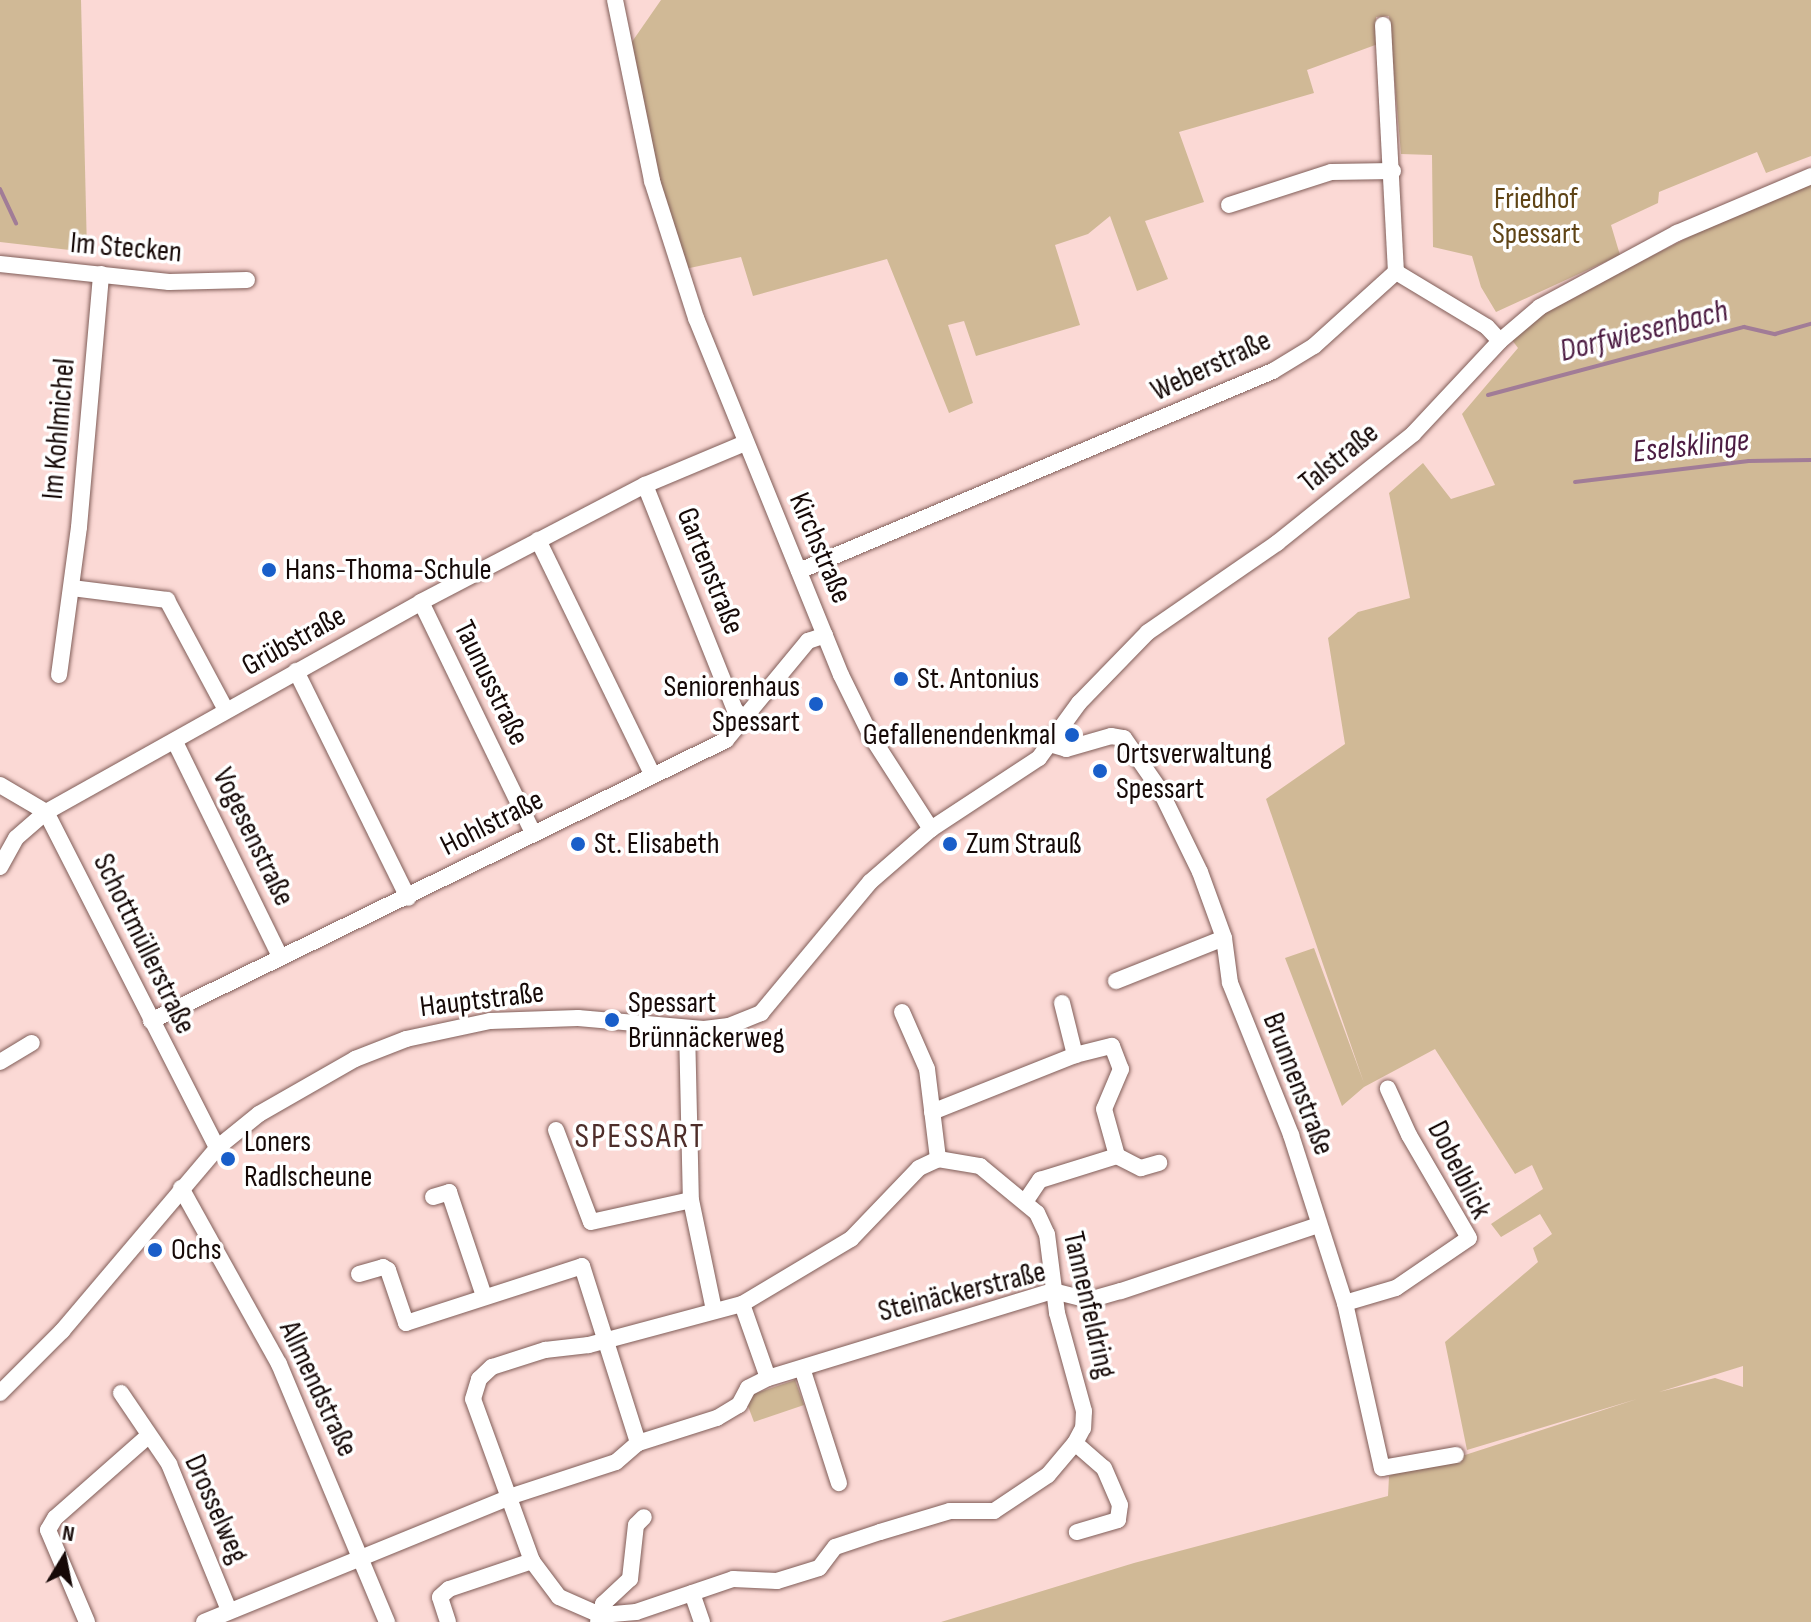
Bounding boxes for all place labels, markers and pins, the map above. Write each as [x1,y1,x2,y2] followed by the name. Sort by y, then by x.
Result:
[285,552,492,588] place label: Hans-Thoma-Schule
[260,561,278,579] marker: Hans-Thoma-Schule
[917,661,1039,697] place label: St. Antonius
[664,669,800,740] place label: Seniorenhaus Spessart
[892,670,910,688] marker: St. Antonius
[807,695,825,713] marker: Seniorenhaus Spessart
[863,717,1056,753] place label: Gefallenendenkmal
[1063,726,1081,744] marker: Gefallenendenkmal
[1116,736,1272,806] place label: Ortsverwaltung Spessart
[1091,762,1109,780] marker: Ortsverwaltung Spessart
[594,826,720,862] place label: St. Elisabeth
[966,826,1081,862] place label: Zum Strauß
[569,835,587,853] marker: St. Elisabeth
[941,835,959,853] marker: Zum Strauß
[628,985,785,1056] place label: Spessart Brünnäckerweg
[603,1011,621,1029] marker: Spessart Brünnäckerweg
[244,1124,372,1194] place label: Loners Radlscheune
[219,1150,237,1168] marker: Loners Radlscheune
[171,1232,221,1268] place label: Ochs
[146,1241,164,1259] marker: Ochs

